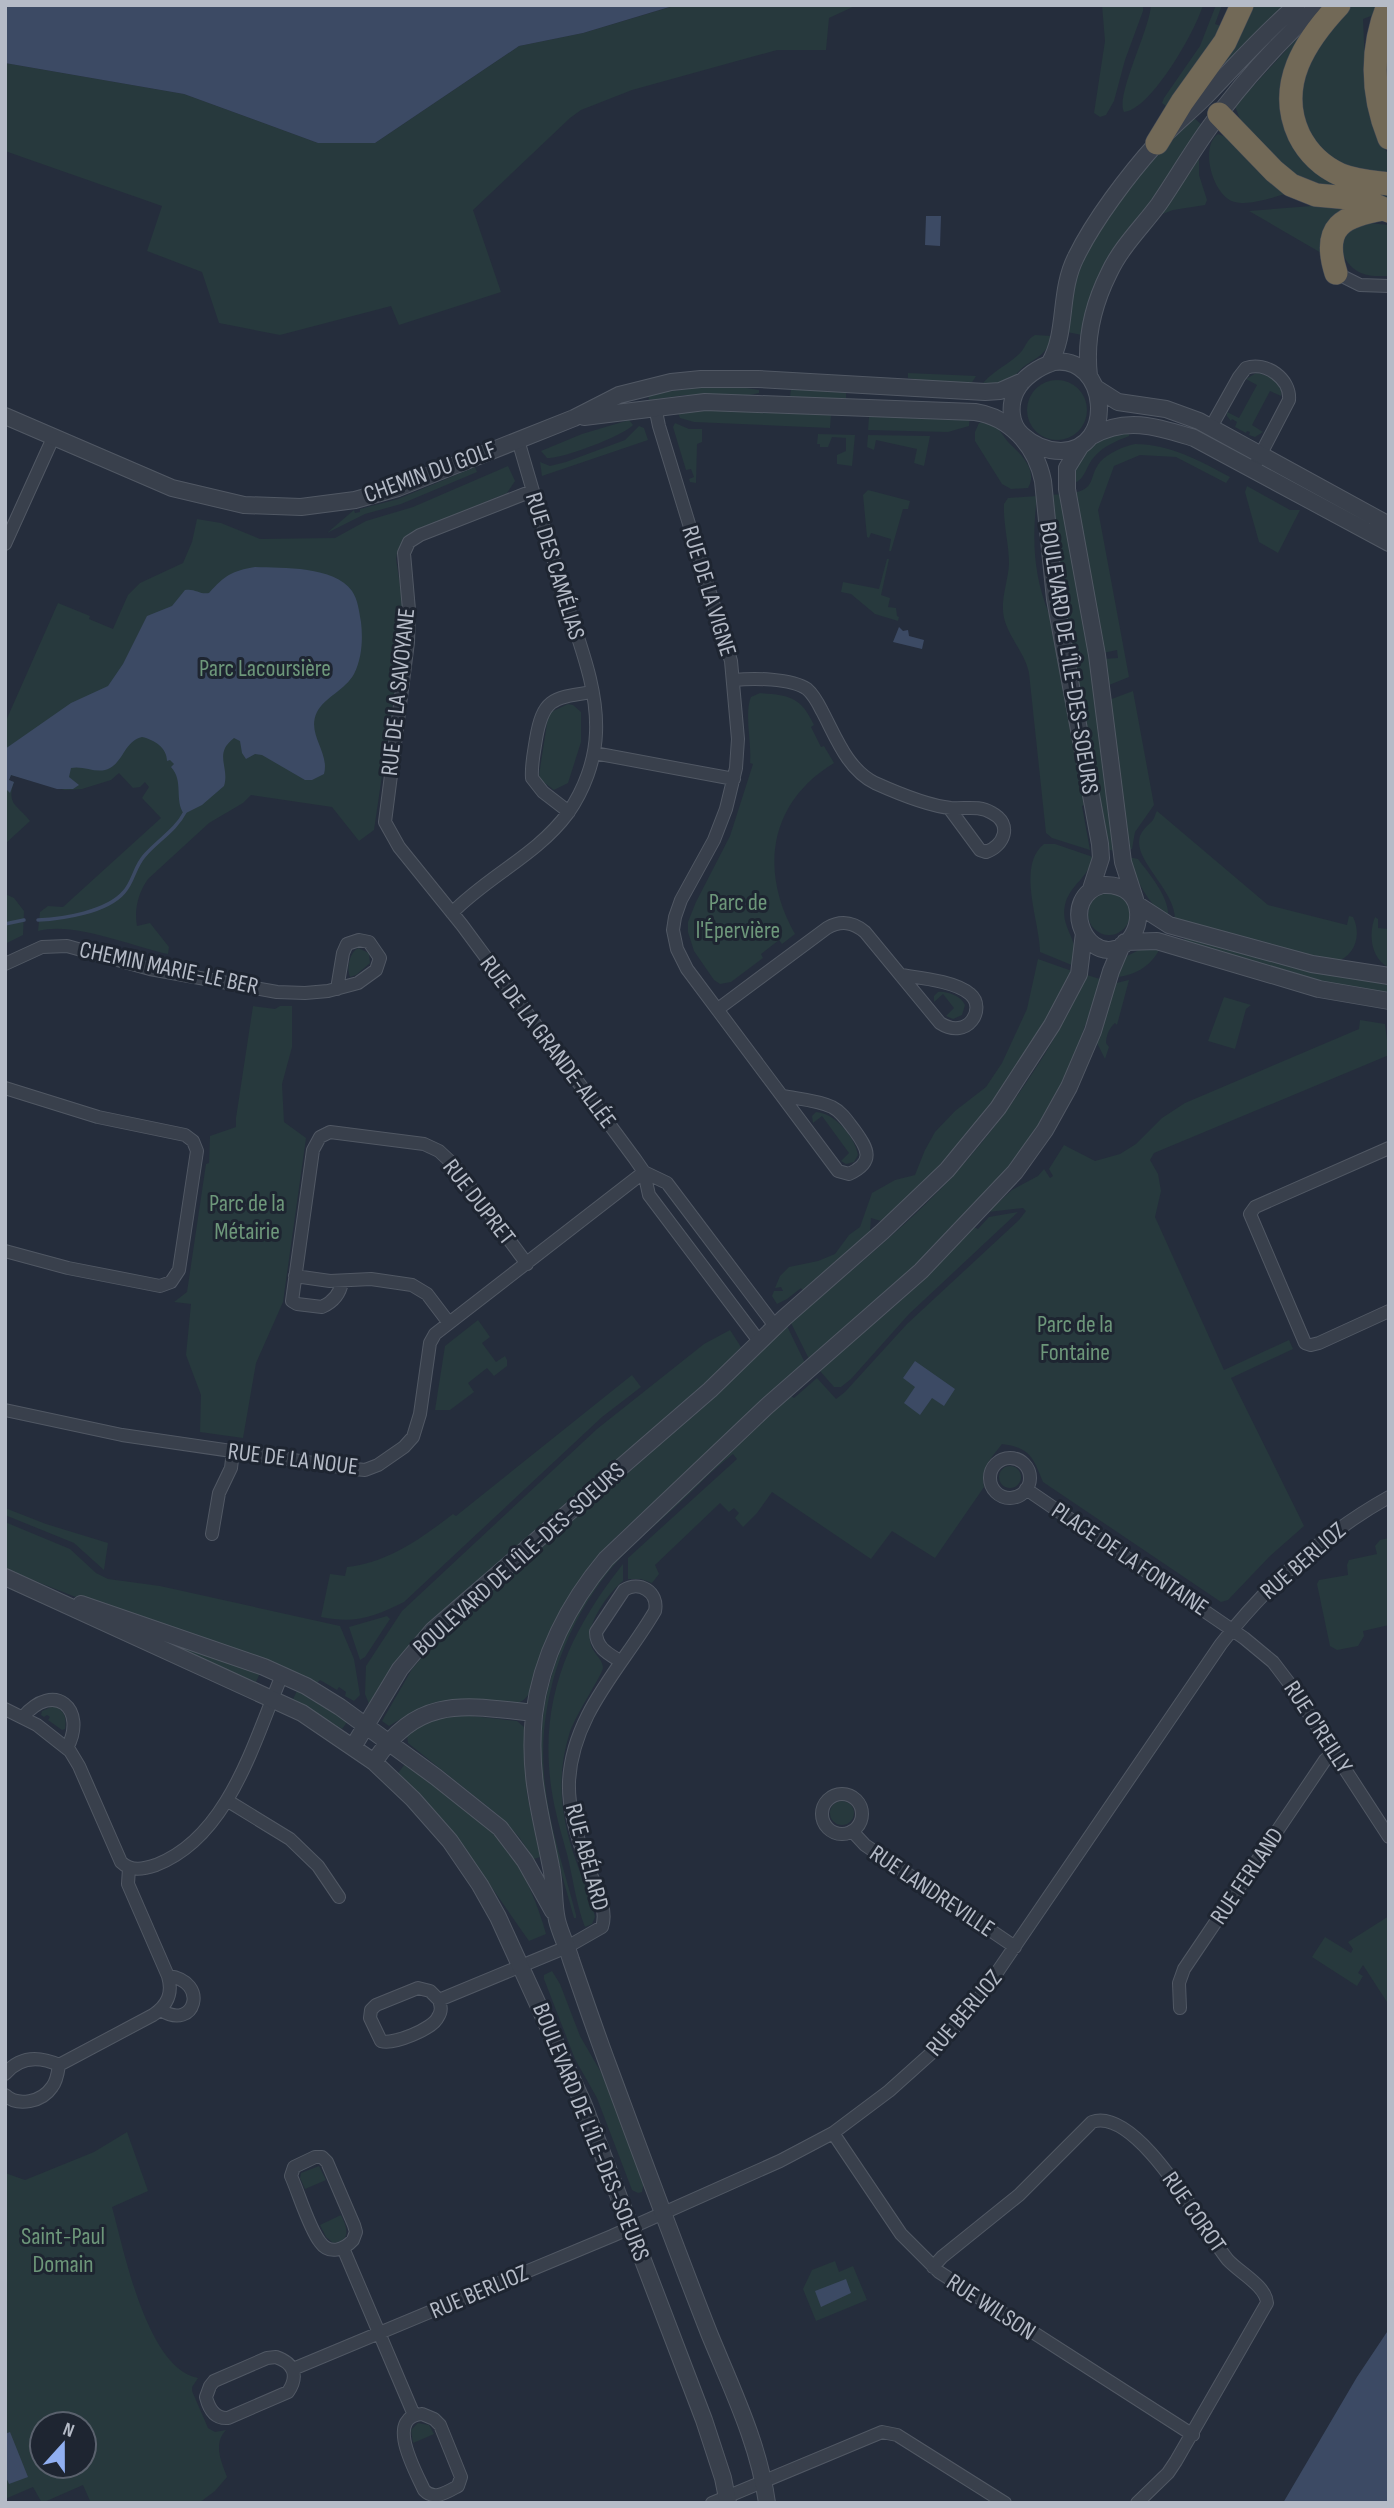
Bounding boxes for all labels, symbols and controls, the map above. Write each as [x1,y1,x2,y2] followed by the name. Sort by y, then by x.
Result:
[360,435,500,509] street label: CHEMIN DU GOLF
[519,489,591,643] street label: RUE DES CAMÉLIAS
[1033,520,1105,796] street label: BOULEVARD DE L'ÎLE-DES-SOEURS
[675,522,743,660] street label: RUE DE LA VIGNE
[375,607,421,777] street label: RUE DE LA SAVOYANE
[199,654,331,683] park label: Parc Lacoursière
[696,888,780,945] park label: Parc de l'Épervière
[77,935,261,1001] street label: CHEMIN MARIE-LE BER
[474,950,622,1134] street label: RUE DE LA GRANDE-ALLÉE
[436,1153,522,1251] street label: RUE DUPRET
[209,1189,285,1246] park label: Parc de la Métairie
[1037,1310,1113,1367] park label: Parc de la Fontaine
[226,1437,360,1481] street label: RUE DE LA NOUE
[407,1456,631,1662] street label: BOULEVARD DE L'ÎLE-DES-SOEURS
[1046,1496,1214,1622] street label: PLACE DE LA FONTAINE
[1254,1516,1352,1606] street label: RUE BERLIOZ
[1277,1675,1359,1779] street label: RUE O'REILLY
[559,1800,615,1914] street label: RUE ABÉLARD
[1204,1822,1290,1930] street label: RUE FERLAND
[864,1839,1000,1943] street label: RUE LANDREVILLE
[920,1964,1008,2062] street label: RUE BERLIOZ
[526,1999,656,2265] street label: BOULEVARD DE L'ÎLE-DES-SOEURS
[1156,2166,1232,2258] street label: RUE COROT
[21,2222,105,2279] park label: Saint-Paul Domain
[426,2258,532,2326] street label: RUE BERLIOZ
[941,2268,1041,2346] street label: RUE WILSON
[28,2410,98,2480] north arrow
[60,2418,77,2443] text: N

